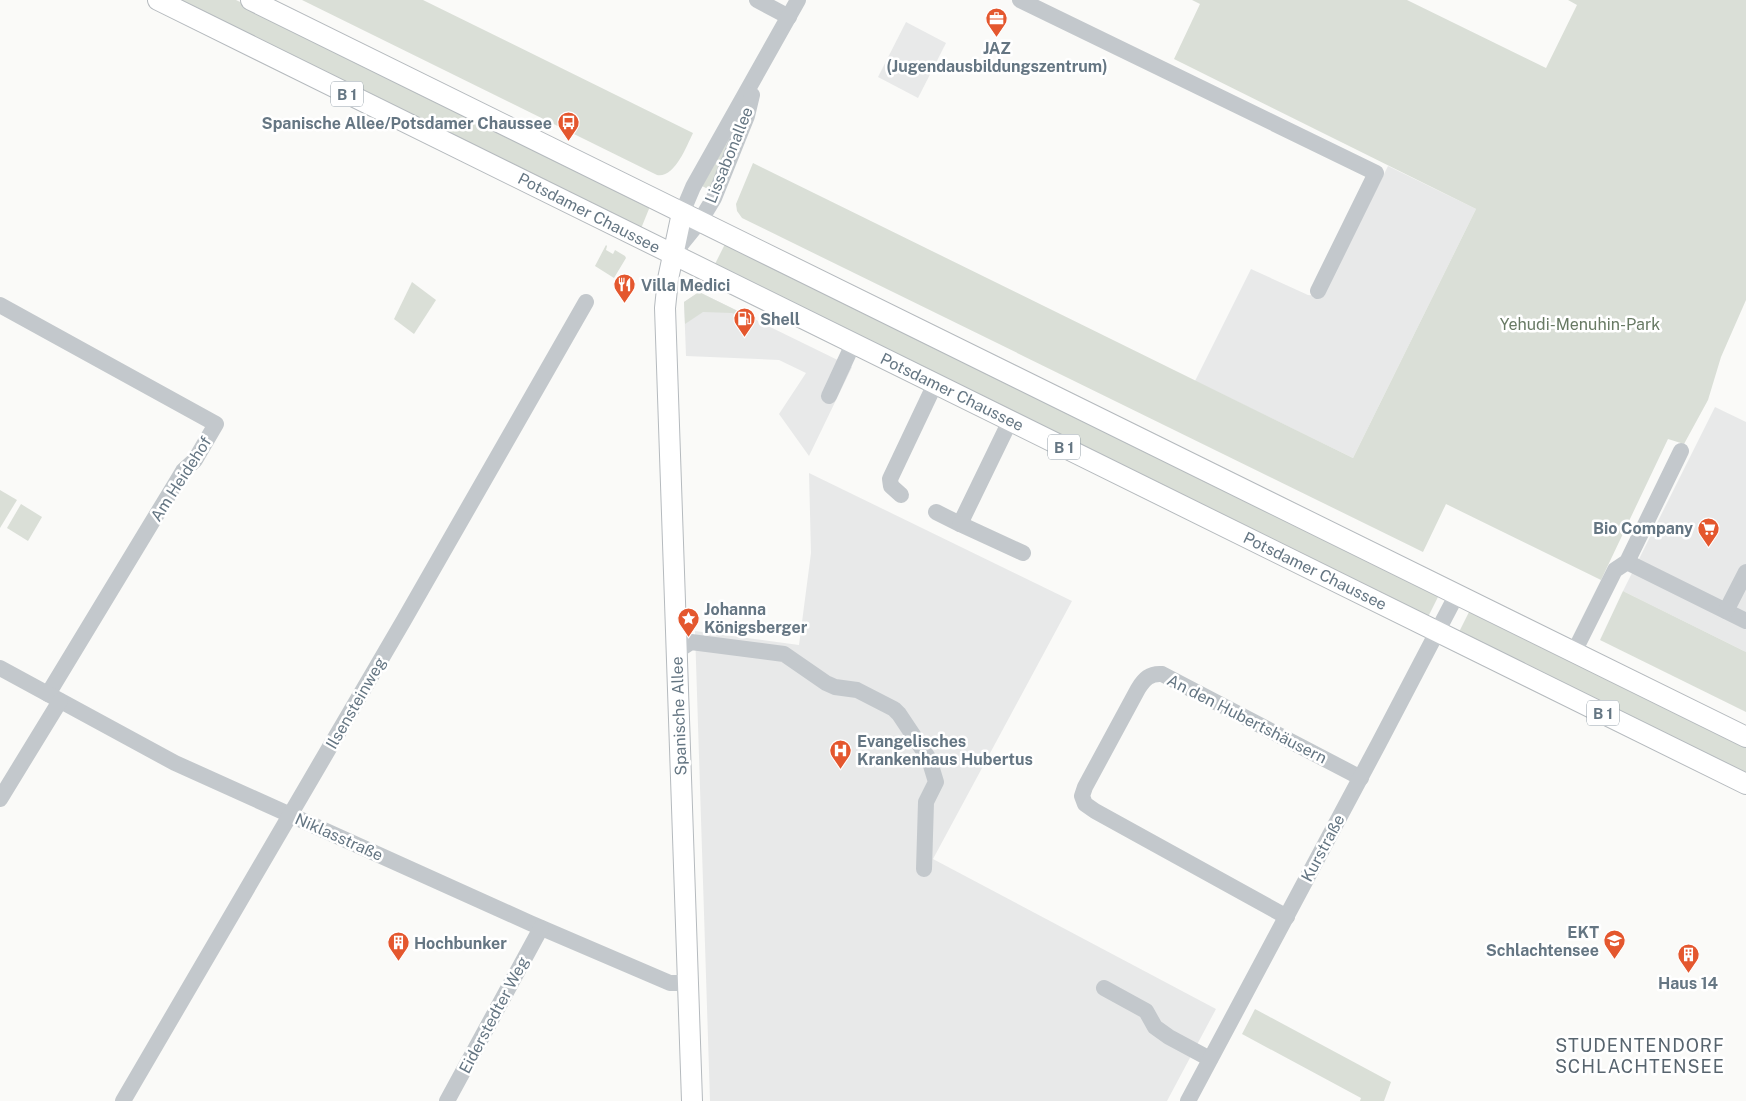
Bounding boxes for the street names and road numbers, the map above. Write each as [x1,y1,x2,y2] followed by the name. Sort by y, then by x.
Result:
[331,82,363,106] road number: B 1
[701,104,757,206] street label: Lissabonallee
[515,169,663,257] street label: Potsdamer Chaussee
[877,349,1027,435] street label: Potsdamer Chaussee
[147,433,215,525] street label: Am Heidehof
[1048,434,1080,460] road number: B 1
[1240,528,1390,614] street label: Potsdamer Chaussee
[322,654,390,752] street label: Ilsensteinweg
[667,656,691,776] street label: Spanische Allee
[1164,670,1330,768] street label: An den Hubertshäusern
[1587,700,1619,726] road number: B 1
[292,809,386,865] street label: Niklasstraße
[1297,811,1349,885] street label: Kurstraße
[455,953,533,1077] street label: Eiderstedter Weg

